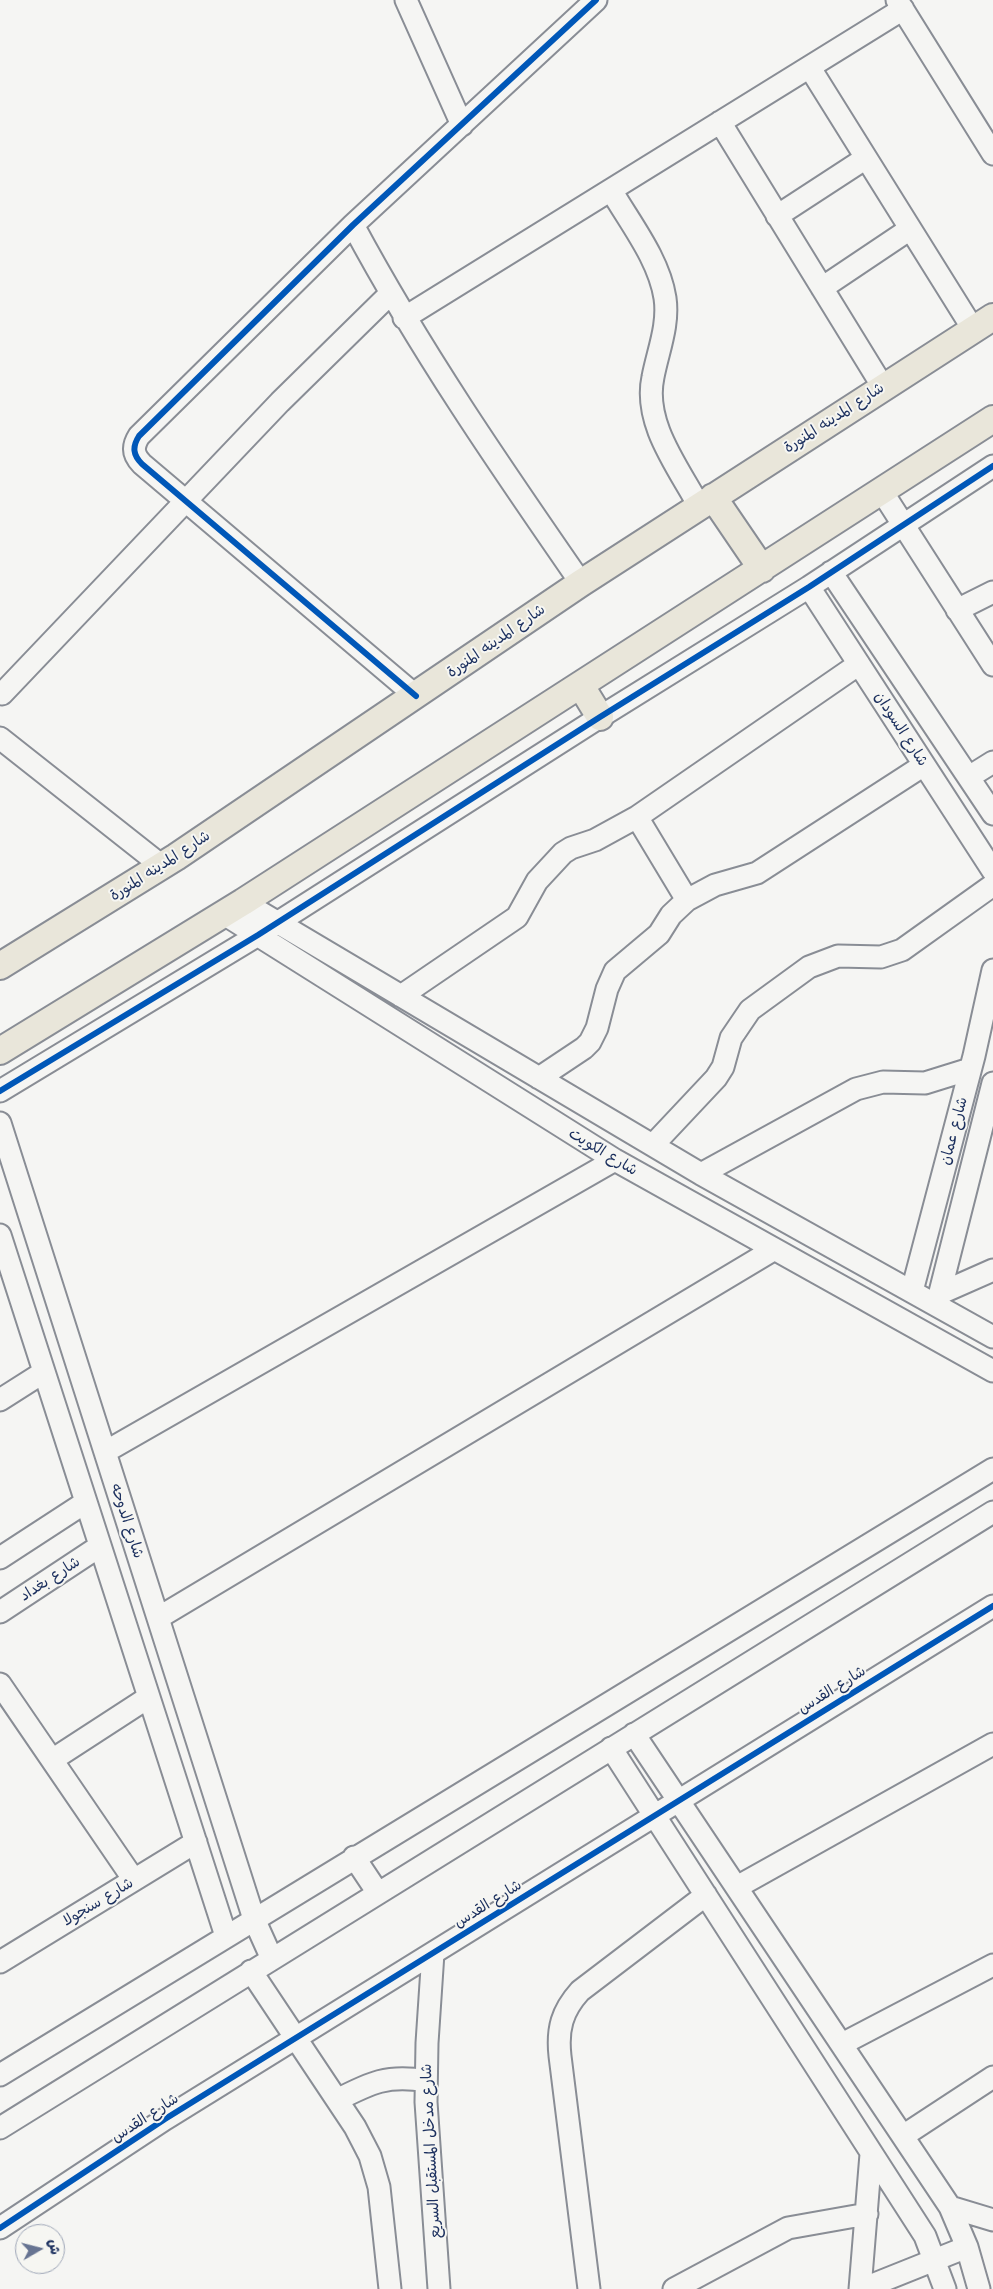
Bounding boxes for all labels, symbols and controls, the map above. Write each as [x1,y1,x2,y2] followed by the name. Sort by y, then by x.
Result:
[780,379,888,457] street label: شارع المدينه المنورة
[443,600,549,682] street label: شارع المدينه المنورة
[870,688,932,770] street label: شارع السودان
[106,827,214,905] street label: شارع المدينه المنورة
[936,1095,972,1167] street label: شارع عمان
[565,1124,641,1180] street label: شارع الكويت
[106,1481,148,1561] street label: شارع الدوحه
[16,1553,84,1605] street label: شارع بغداد
[795,1662,869,1718] street label: شارع القدس
[59,1874,137,1930] street label: شارع سنجولا
[451,1876,525,1932] street label: شارع القدس
[417,2063,445,2239] street label: شارع مدخل المستقبل السريع
[108,2090,182,2146] street label: شارع القدس
[15,2224,65,2274] north arrow
[45,2238,64,2256] text: ش

